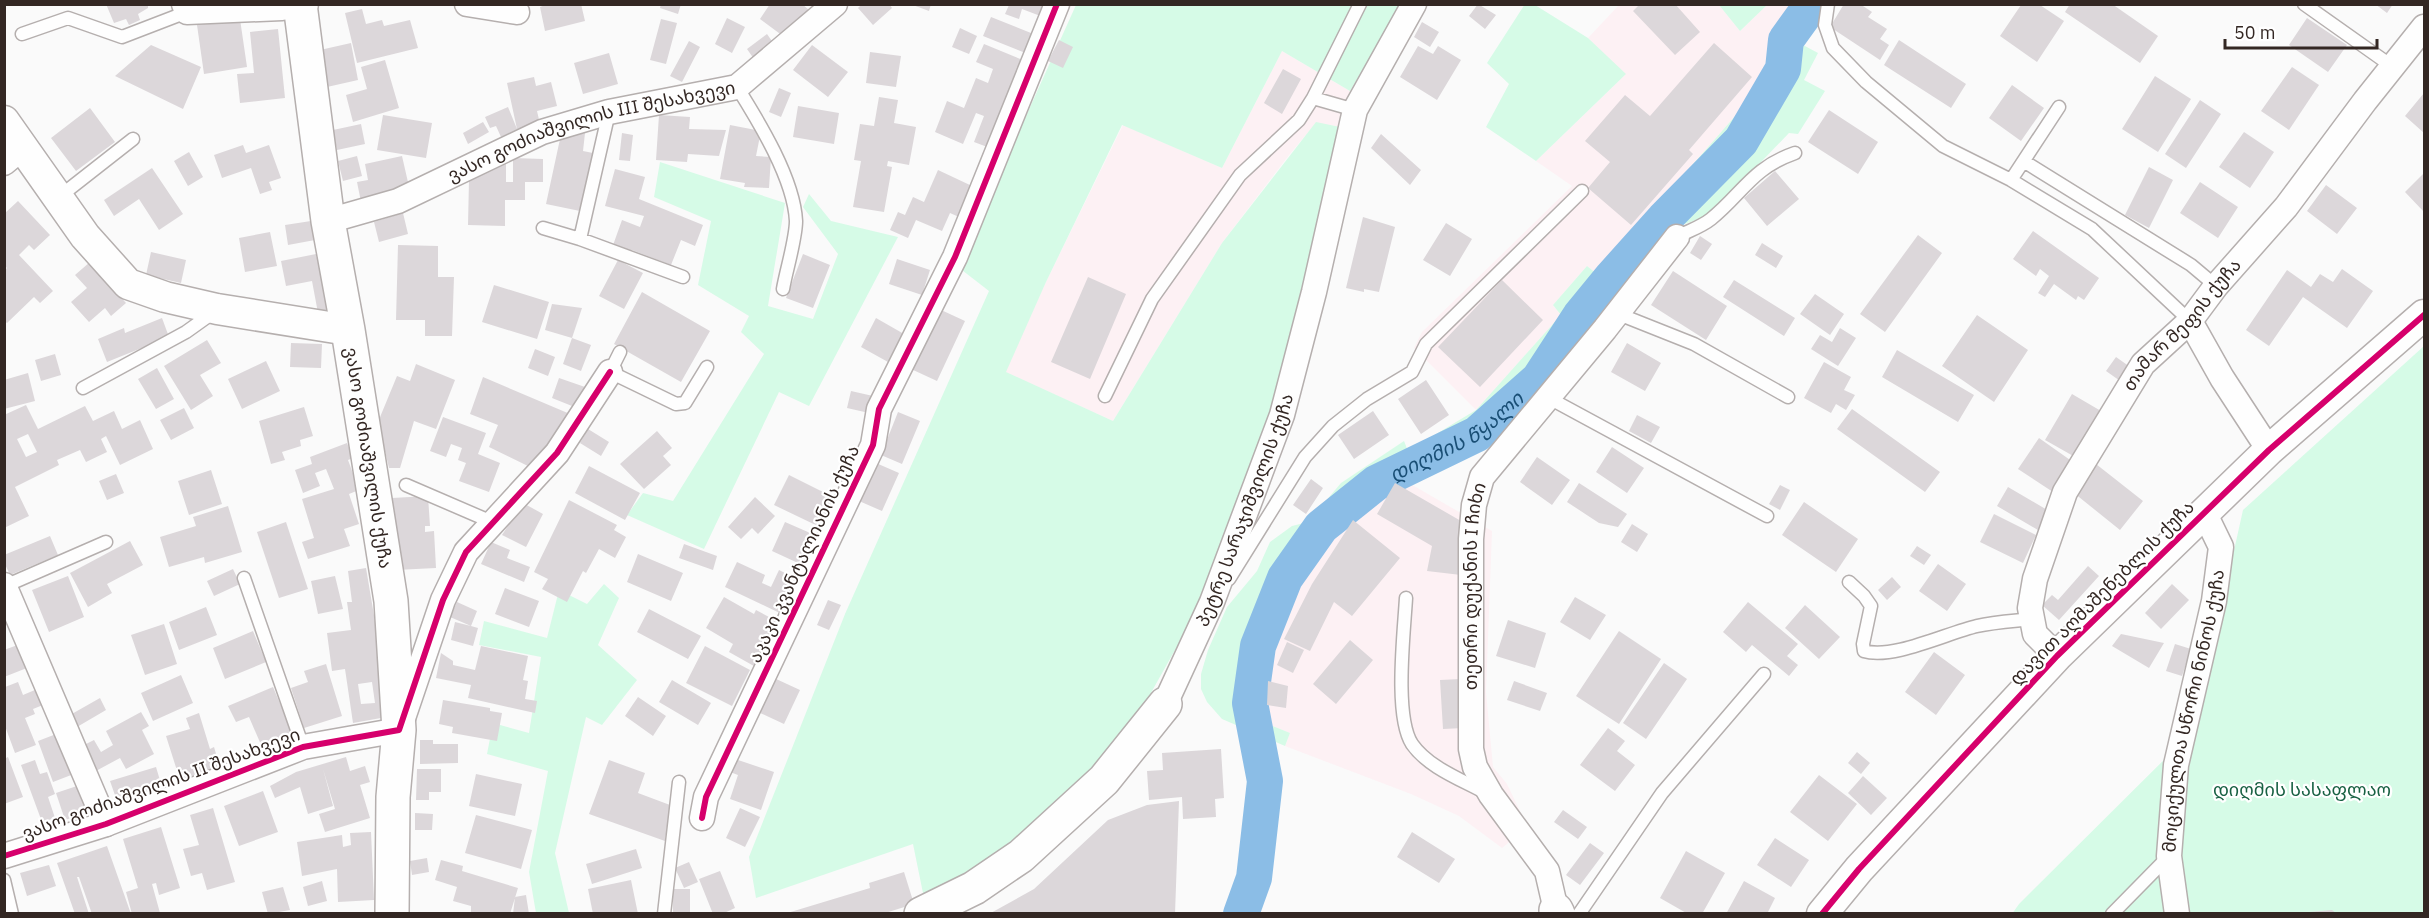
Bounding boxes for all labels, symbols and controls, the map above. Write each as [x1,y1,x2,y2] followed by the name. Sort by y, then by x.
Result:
[2225,12,2376,50] scale bar
[2234,21,2276,44] text: 50 m
[444,76,737,187] street label: ვასო გოძიაშვილის III შესახვევი
[2117,254,2246,395] street label: თამარ მეფის ქუჩა
[340,345,398,570] street label: ვასო გოძიაშვილის ქუჩა
[1384,384,1530,488] water label: დიღმის წყალი
[1190,391,1298,630] street label: პეტრე სარაჯიშვილის ქუჩა
[743,441,864,666] street label: აკაკი კვანტალიანის ქუჩა
[1459,480,1491,690] street label: თეთრი დუქანის I ჩიხი
[2005,496,2199,690] street label: დავით აღმაშენებლის ქუჩა
[2157,568,2229,853] street label: მოციქულთა სწორი ნინოს ქუჩა
[19,722,303,845] street label: ვასო გოძიაშვილის II შესახვევი
[2213,778,2391,801] park label: დიღმის სასაფლაო

